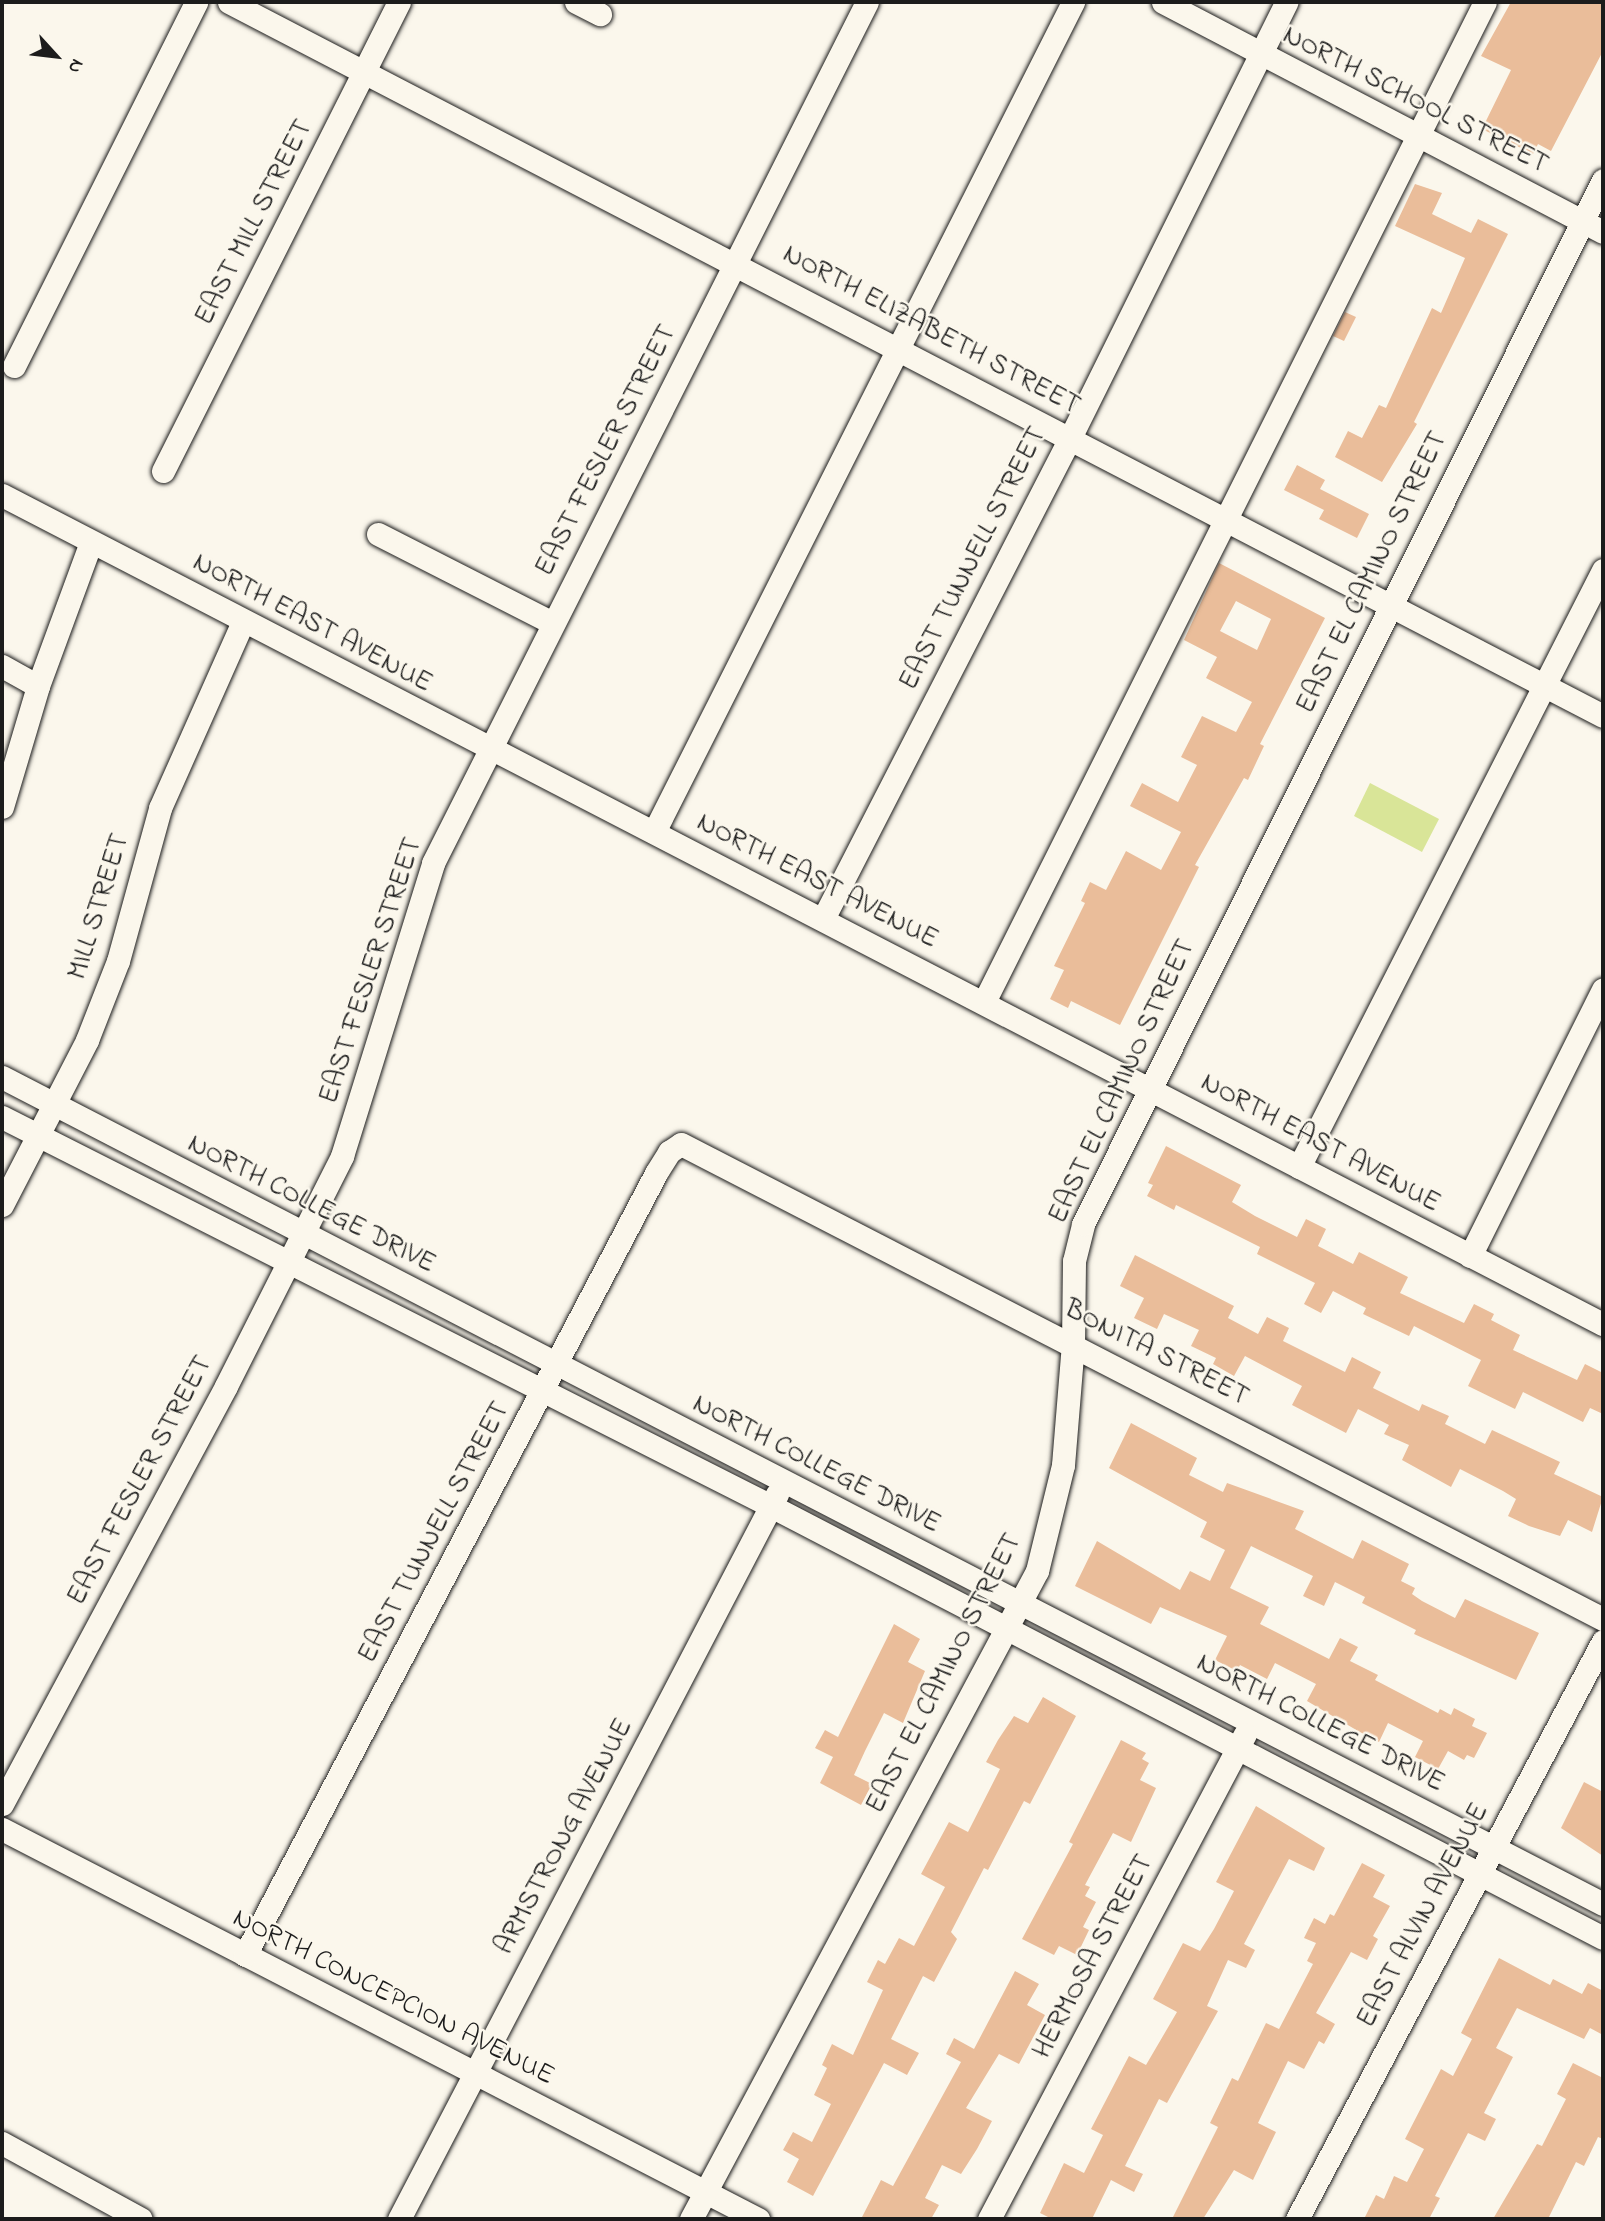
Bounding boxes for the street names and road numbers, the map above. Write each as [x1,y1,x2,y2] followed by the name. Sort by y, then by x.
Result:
[1277,19,1553,183] street label: NORTH SCHOOL STREET
[189,115,321,331] street label: EAST MILL STREET
[777,238,1085,424] street label: NORTH ELIZABETH STREET
[529,320,685,582] street label: EAST FESLER STREET
[893,422,1055,696] street label: EAST TUNNELL STREET
[1290,427,1456,719] street label: EAST EL CAMINO STREET
[186,547,438,701] street label: NORTH EAST AVENUE
[691,807,943,957] street label: NORTH EAST AVENUE
[62,830,138,984] street label: MILL STREET
[313,834,431,1108] street label: EAST FESLER STREET
[1042,935,1204,1229] street label: EAST EL CAMINO STREET
[1194,1067,1446,1221] street label: NORTH EAST AVENUE
[181,1128,441,1282] street label: NORTH COLLEGE DRIVE
[1058,1293,1254,1415] street label: BONITA STREET
[61,1351,221,1611] street label: EAST FESLER STREET
[686,1388,946,1542] street label: NORTH COLLEGE DRIVE
[352,1397,518,1669] street label: EAST TUNNELL STREET
[860,1528,1030,1820] street label: EAST EL CAMINO STREET
[1190,1647,1450,1801] street label: NORTH COLLEGE DRIVE
[489,1713,641,1961] street label: ARMSTRONG AVENUE
[1351,1798,1497,2034] street label: EAST ALVIN AVENUE
[1026,1849,1162,2065] street label: HERMOSA STREET
[227,1902,559,2094] street label: NORTH CONCEPCION AVENUE

